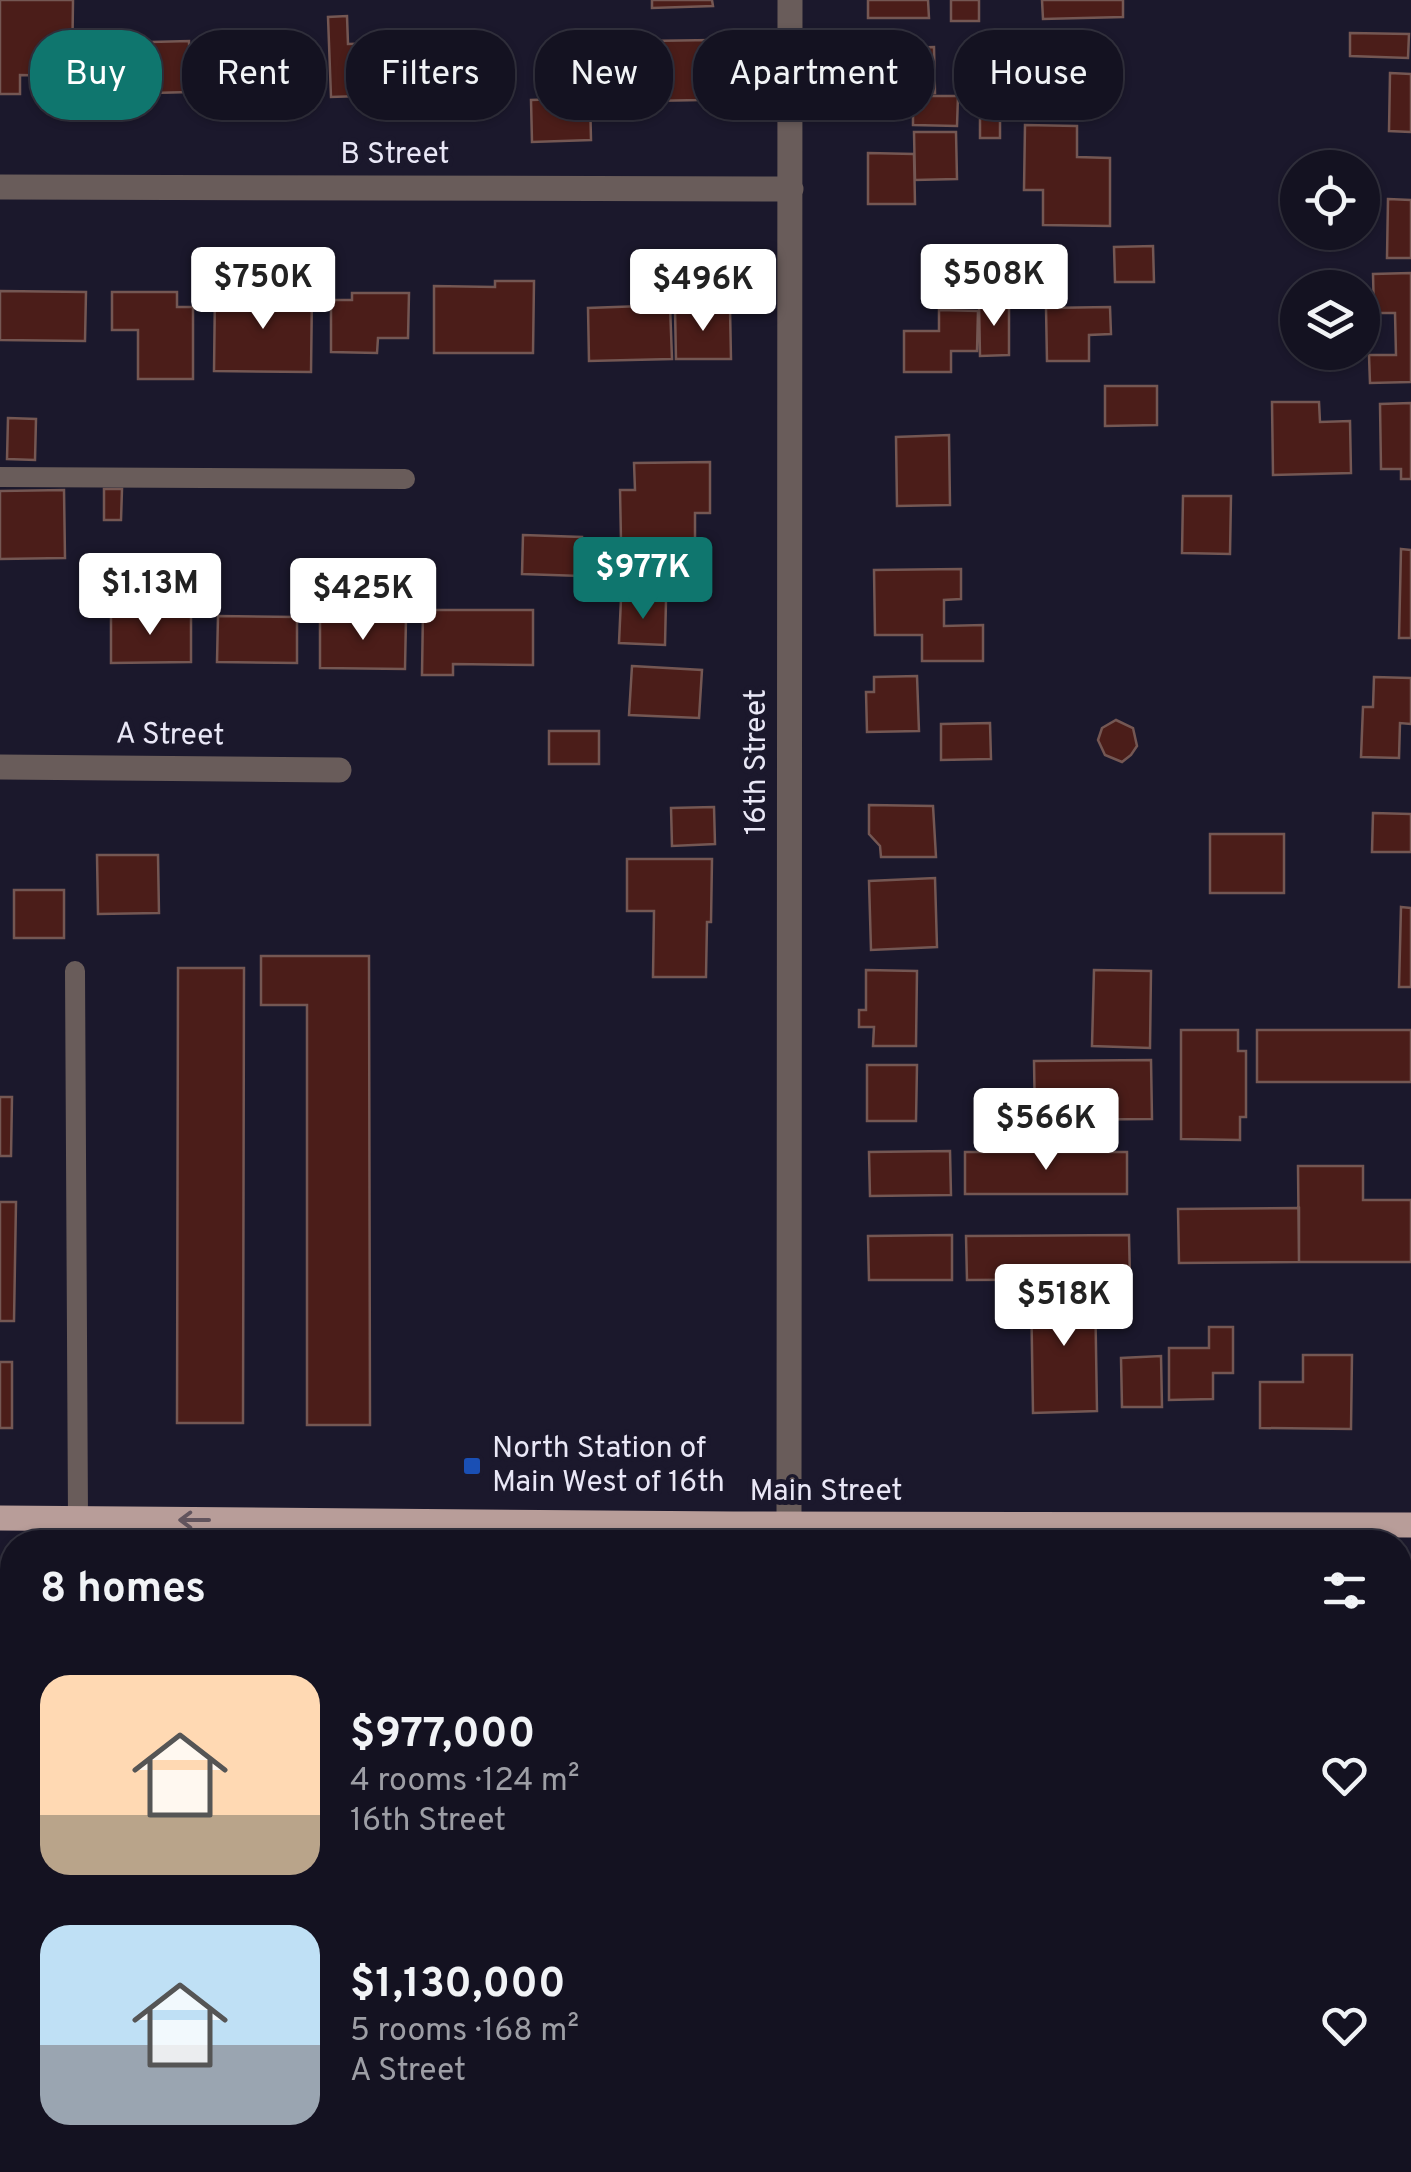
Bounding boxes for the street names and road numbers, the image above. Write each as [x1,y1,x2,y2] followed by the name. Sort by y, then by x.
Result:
[340,137,450,174] street label: B Street
[739,689,776,835] street label: 16th Street
[115,717,225,755] street label: A Street
[749,1474,903,1511] street label: Main Street

